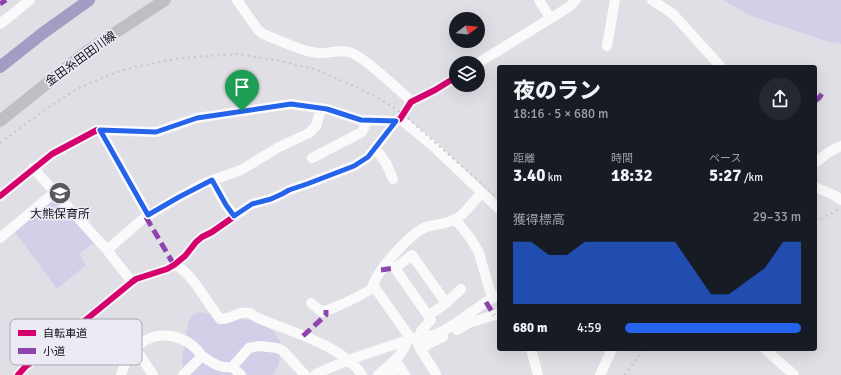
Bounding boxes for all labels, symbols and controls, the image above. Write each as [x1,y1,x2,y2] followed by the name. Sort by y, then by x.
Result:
[449,12,485,48] north arrow
[449,12,485,92] map controls
[43,28,119,90] street label: 金田糸田田川線
[449,56,485,92] button: layers
[225,70,259,111] pin
[231,76,253,98] icon: arrive
[513,77,601,104] text: 夜のラン
[759,78,801,120] button: share
[513,106,608,122] text: 18:16 · 5 × 680 m
[513,152,535,165] text: 距離
[611,152,633,165] text: 時間
[709,152,741,165] text: ペース
[513,165,545,186] text: 3.40
[611,165,653,186] text: 18:32
[709,165,742,186] text: 5:27
[545,171,562,184] text: km
[742,171,763,184] text: /km
[47,180,73,206] school or university icon: 大熊保育所
[30,207,90,222] place label: 大熊保育所
[753,209,801,225] text: 29–33 m
[513,212,565,228] text: 獲得標高
[10,319,142,365] legend
[513,320,547,336] text: 680 m
[577,320,602,336] text: 4:59
[43,327,87,340] text: 自転車道
[43,345,65,358] text: 小道

